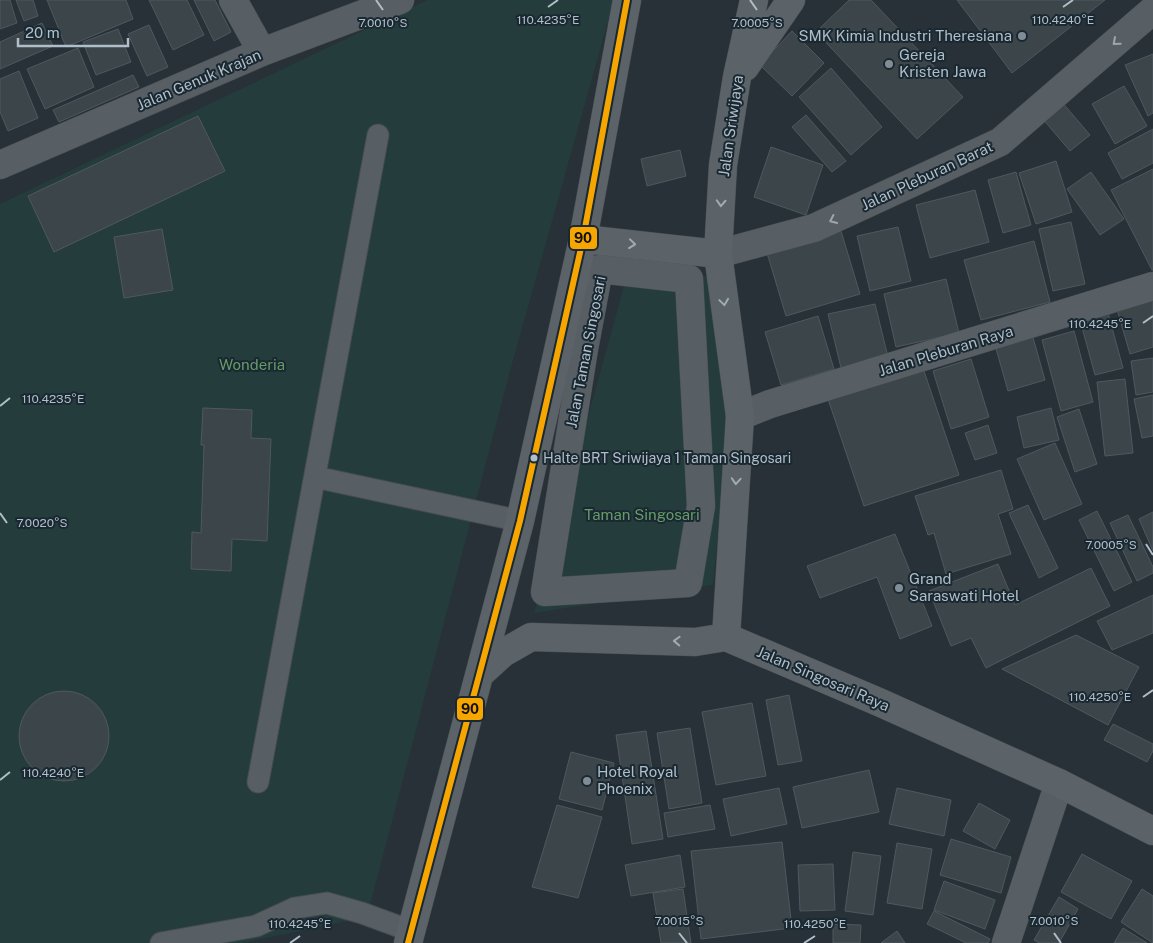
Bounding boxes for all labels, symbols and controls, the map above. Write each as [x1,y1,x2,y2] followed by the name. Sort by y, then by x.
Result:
[517,13,579,27] text: 110.4235°E
[1032,13,1094,27] text: 110.4240°E
[18,15,128,47] scale bar
[359,16,407,30] text: 7.0010°S
[731,16,783,30] text: 7.0005°S
[25,24,60,41] text: 20 m
[798,27,1012,44] place label: SMK Kimia Industri Theresiana
[1016,30,1028,42] marker: SMK Kimia Industri Theresiana
[1113,36,1122,44] one-way arrow
[134,46,263,113] street label: Jalan Genuk Krajan
[899,46,986,80] place label: Gereja Kristen Jawa
[883,58,895,70] marker: Gereja Kristen Jawa
[715,74,746,178] street label: Jalan Sriwijaya
[858,138,995,213] street label: Jalan Pleburan Barat
[716,200,727,208] one-way arrow
[829,213,838,224] one-way arrow
[569,226,598,250] line badge: 90
[574,230,592,246] text: 90
[628,238,636,249] one-way arrow
[562,274,609,429] street label: Jalan Taman Singosari
[719,298,729,306] one-way arrow
[1069,317,1131,331] text: 110.4245°E
[877,322,1015,379] street label: Jalan Pleburan Raya
[219,356,285,373] park label: Wonderia
[22,392,84,406] text: 110.4235°E
[543,450,791,466] place label: Halte BRT Sriwijaya 1 Taman Singosari
[529,453,539,463] marker: Halte BRT Sriwijaya 1 Taman Singosari
[730,477,741,485] one-way arrow
[584,506,700,523] park label: Taman Singosari
[16,516,68,530] text: 7.0020°S
[1085,538,1137,552] text: 7.0005°S
[909,570,1020,604] place label: Grand Saraswati Hotel
[893,582,905,594] marker: Grand Saraswati Hotel
[673,636,681,646] one-way arrow
[754,643,892,714] street label: Jalan Singosari Raya
[1069,690,1131,704] text: 110.4250°E
[456,697,484,721] line badge: 90
[461,701,479,717] text: 90
[597,763,678,797] place label: Hotel Royal Phoenix
[22,766,84,780] text: 110.4240°E
[581,775,593,787] marker: Hotel Royal Phoenix
[654,914,704,928] text: 7.0015°S
[1030,914,1078,928] text: 7.0010°S
[269,917,331,931] text: 110.4245°E
[784,917,846,931] text: 110.4250°E

